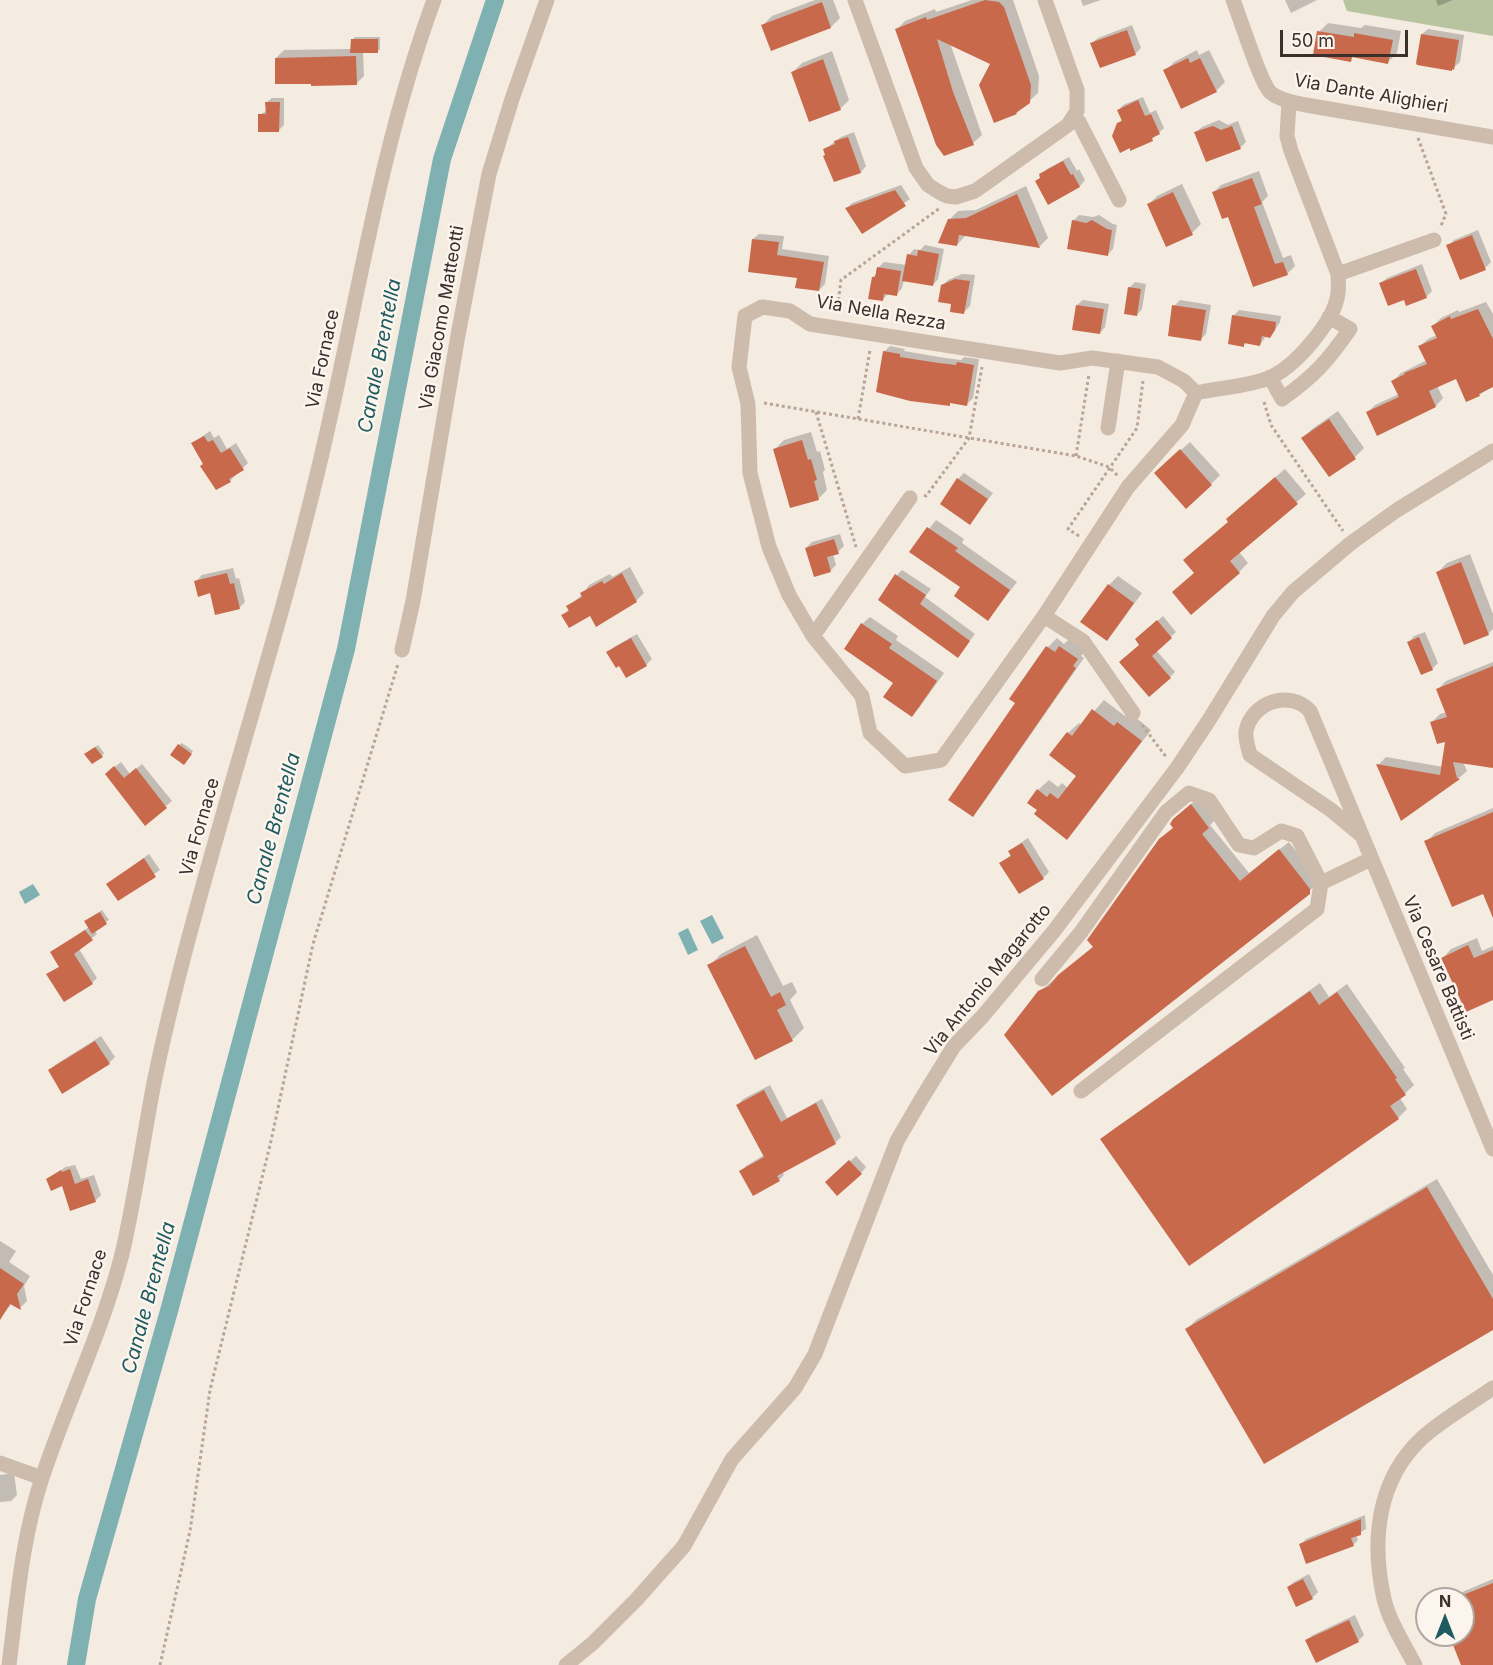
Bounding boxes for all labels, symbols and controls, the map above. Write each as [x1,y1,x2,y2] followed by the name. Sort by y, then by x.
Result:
[1283,18,1410,56] scale bar
[1291,30,1334,51] text: 50 m
[1292,70,1450,118] street label: Via Dante Alighieri
[415,224,469,412] street label: Via Giacomo Matteotti
[353,277,407,435] water label: Canale Brentella
[814,291,948,335] street label: Via Nella Rezza
[302,307,344,411] street label: Via Fornace
[242,750,306,908] water label: Canale Brentella
[176,775,224,879] street label: Via Fornace
[1398,893,1478,1043] street label: Via Cesare Battisti
[920,900,1056,1060] street label: Via Antonio Magarotto
[117,1219,181,1377] water label: Canale Brentella
[60,1247,112,1349] street label: Via Fornace
[1415,1587,1475,1647] north arrow
[1439,1591,1451,1611] text: N

